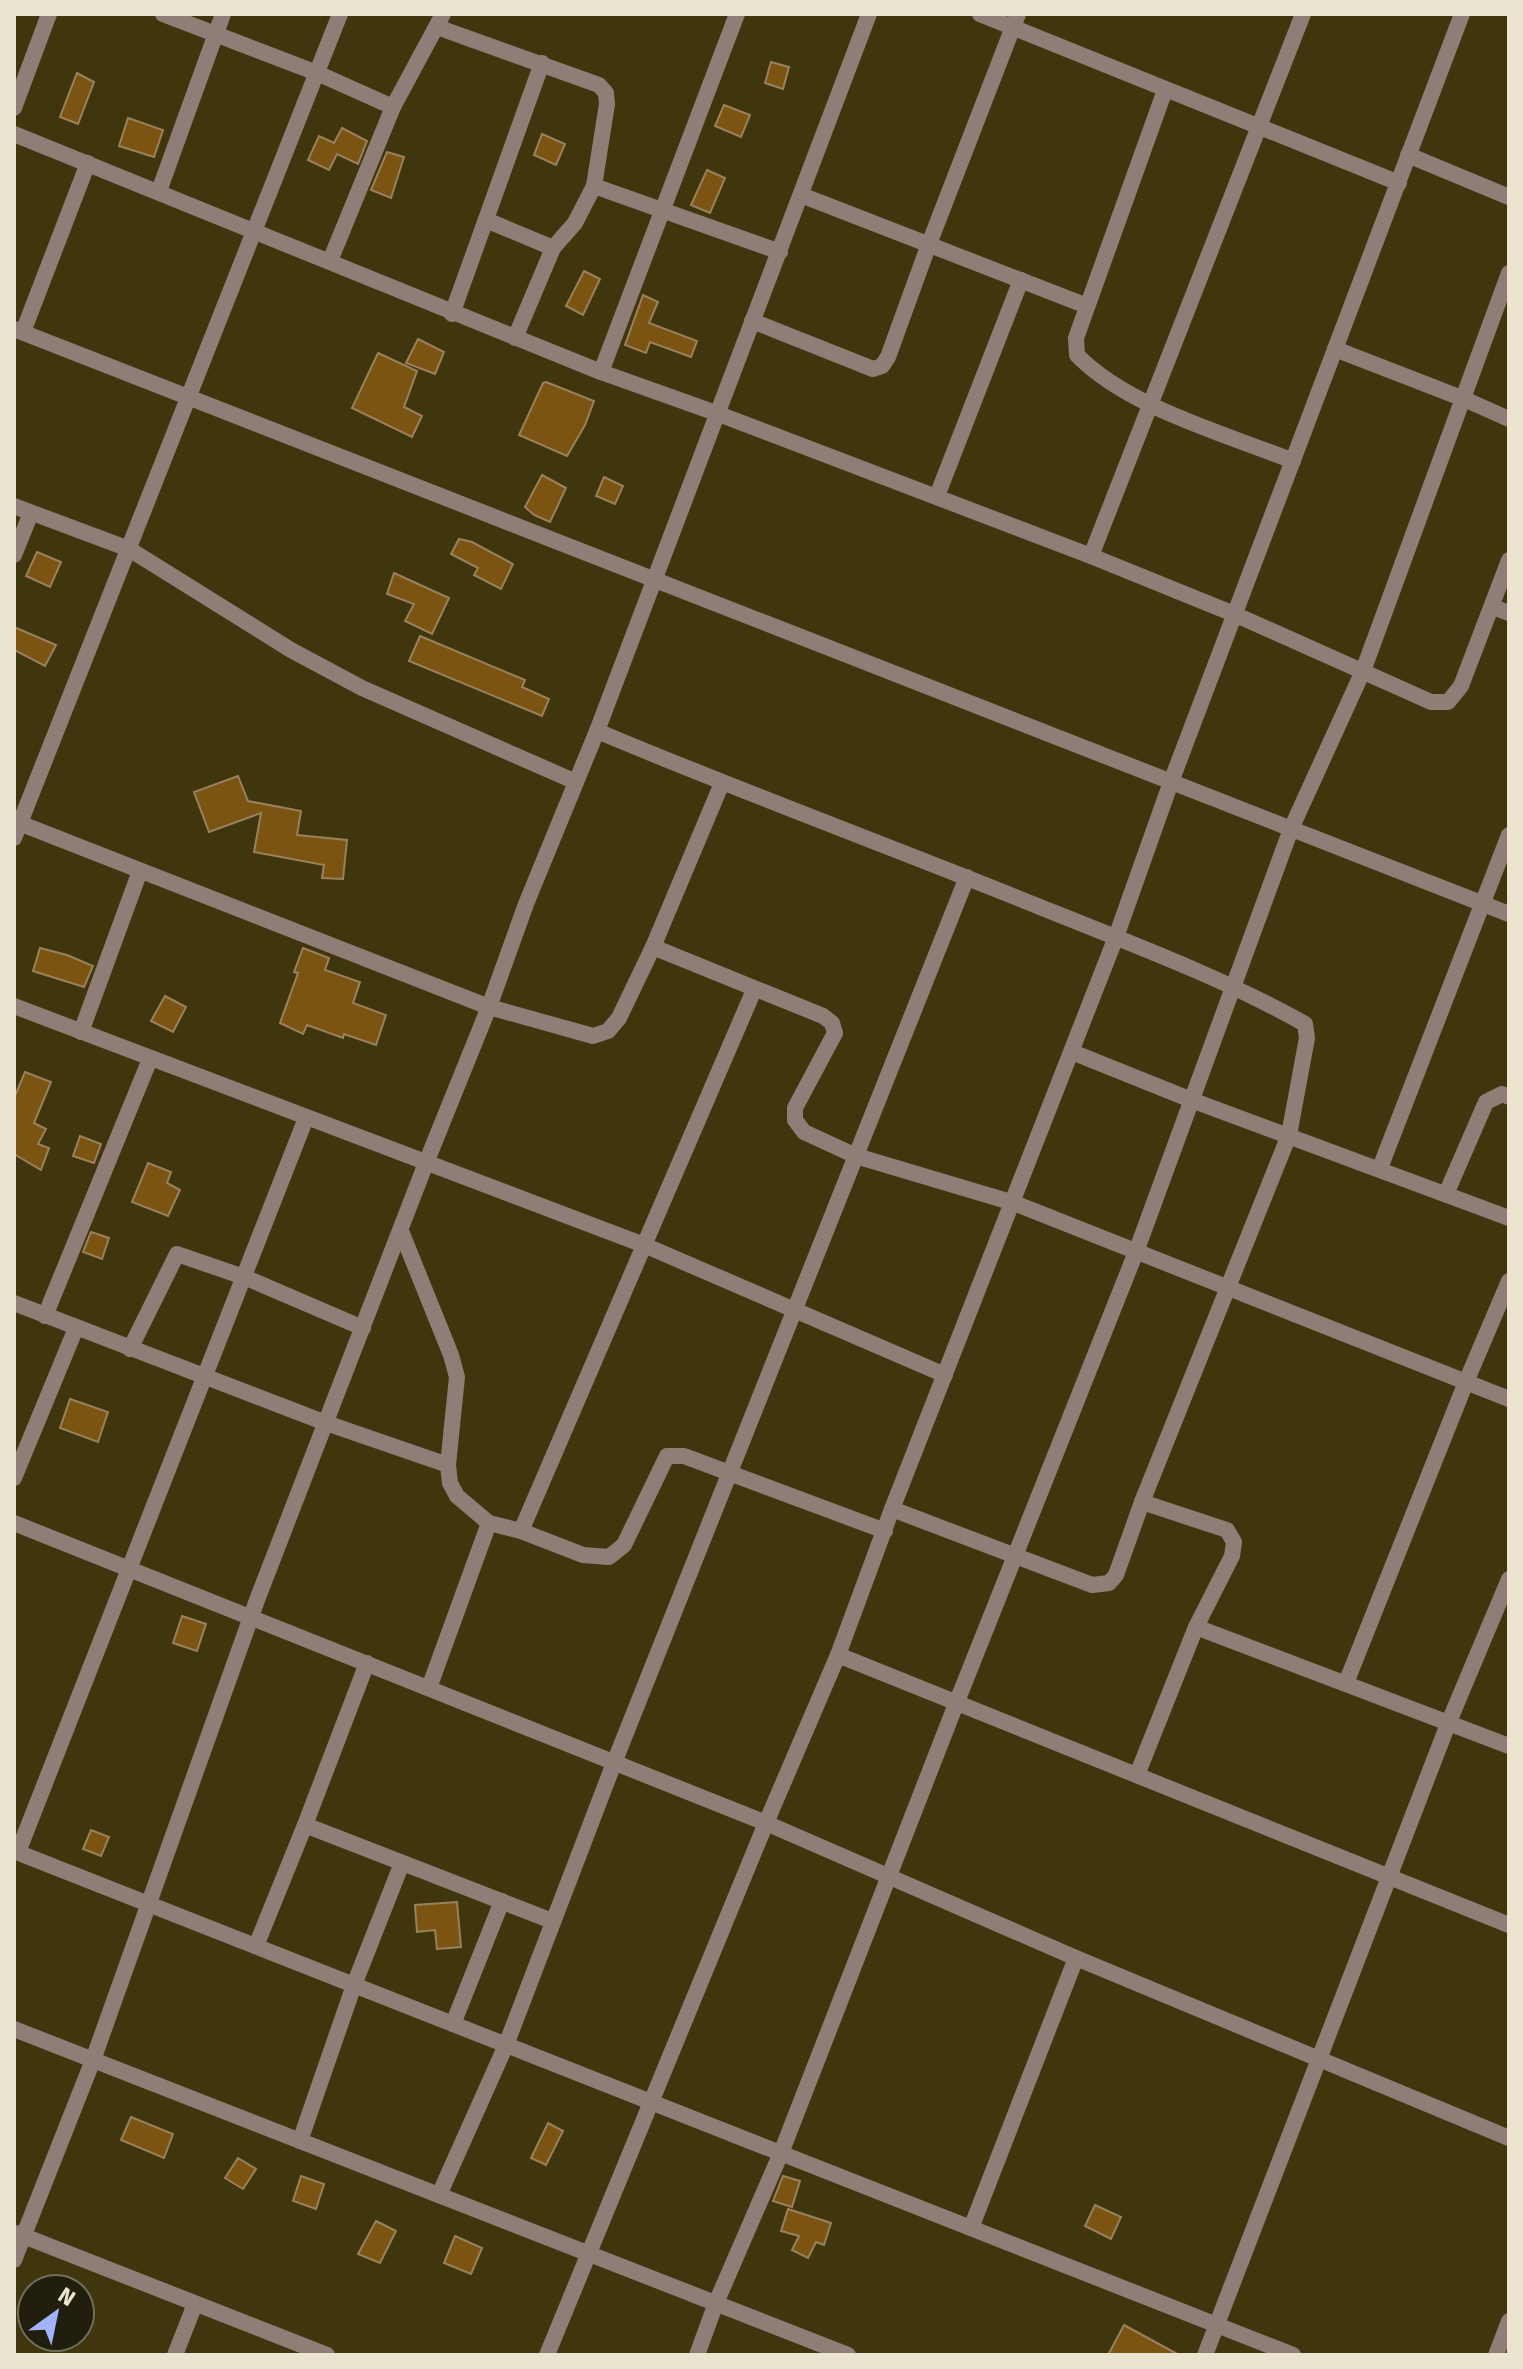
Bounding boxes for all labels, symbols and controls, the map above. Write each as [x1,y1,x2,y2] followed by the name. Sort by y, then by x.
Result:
[16,2273,96,2353] north arrow
[53,2281,80,2312] text: N

